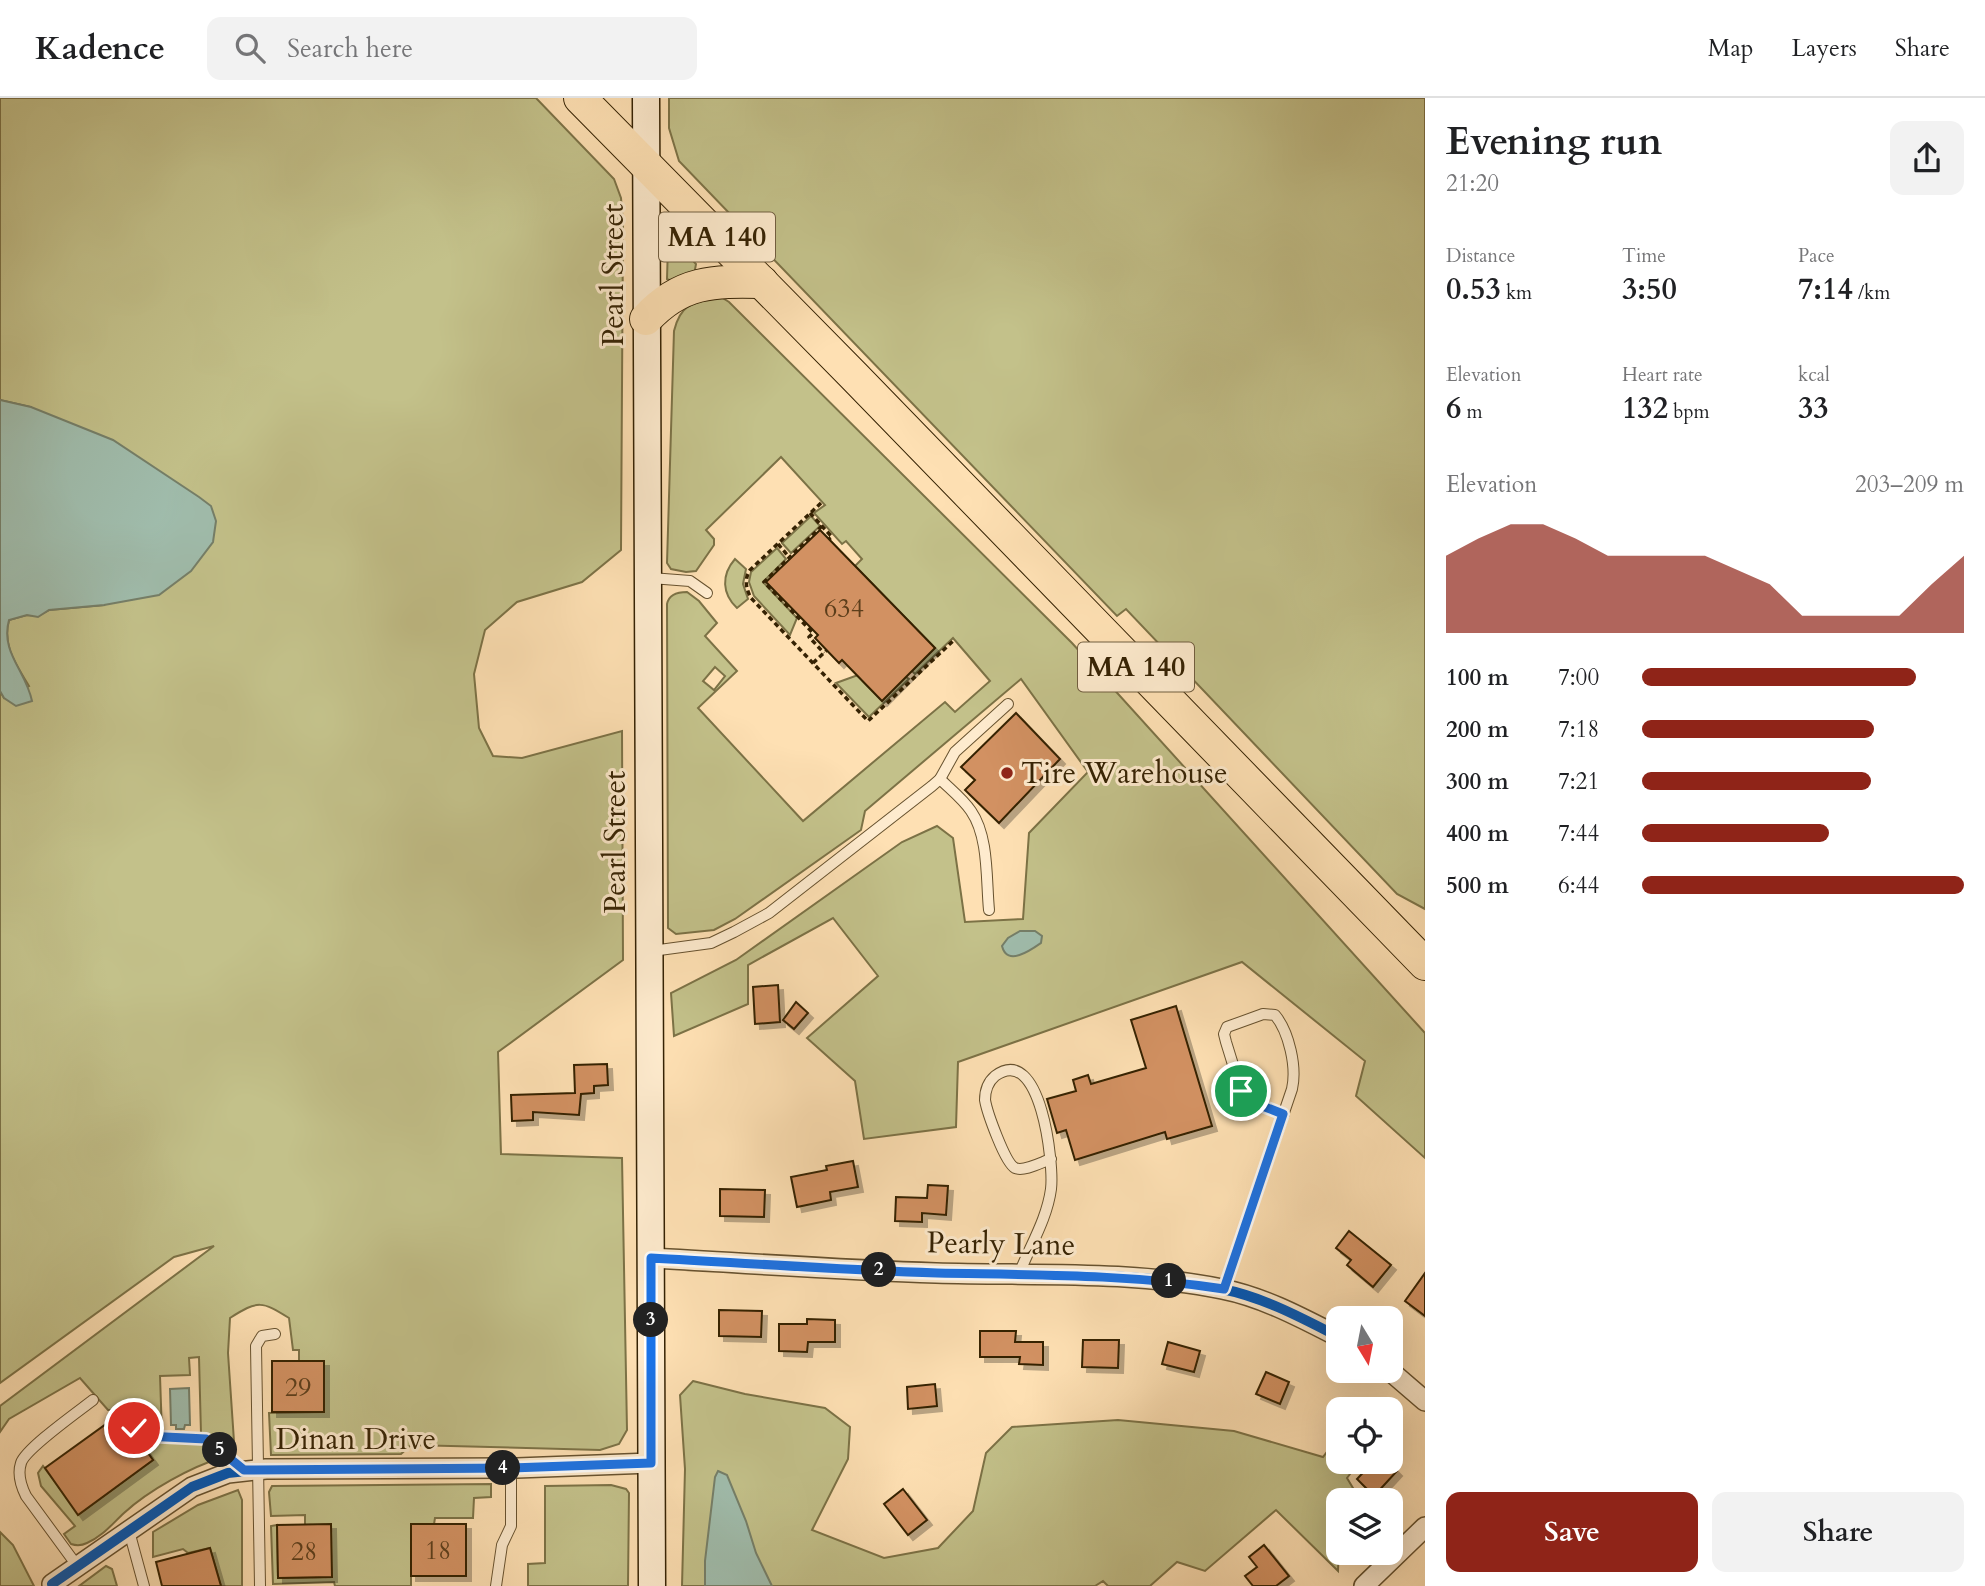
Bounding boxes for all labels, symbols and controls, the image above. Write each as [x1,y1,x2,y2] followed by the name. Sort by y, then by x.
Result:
[207,17,697,80] search box
[35,26,165,71] text: Kadence
[231,29,269,67] icon: search
[287,31,413,66] text: Search here
[1708,32,1754,65] text: Map
[1792,32,1857,65] text: Layers
[1895,32,1950,65] text: Share
[1446,116,1662,168] text: Evening run
[1890,121,1964,195] button: share
[1446,168,1499,199] text: 21:20
[593,203,634,347] street label: Pearl Street
[659,212,775,262] road number: MA 140
[1446,243,1515,269] text: Distance
[1622,243,1666,269] text: Time
[1798,243,1835,269] text: Pace
[1446,269,1501,310] text: 0.53
[1622,269,1677,310] text: 3:50
[1798,269,1853,310] text: 7:14
[1501,280,1532,306] text: km
[1853,280,1890,306] text: /km
[1446,362,1521,388] text: Elevation
[1622,362,1703,388] text: Heart rate
[1798,362,1830,388] text: kcal
[1446,388,1461,429] text: 6
[1622,388,1668,429] text: 132
[1798,388,1829,429] text: 33
[1461,399,1483,425] text: m
[1668,399,1710,425] text: bpm
[1446,469,1537,500] text: Elevation
[1855,469,1964,500] text: 203–209 m
[824,591,864,626] house number: 634
[1078,642,1194,692] road number: MA 140
[1446,662,1509,693] text: 100 m
[1558,662,1599,693] text: 7:00
[1446,714,1509,745] text: 200 m
[1558,714,1599,745] text: 7:18
[1021,753,1228,794] place label: Tire Warehouse
[999,765,1015,781] marker: Tire Warehouse
[1446,766,1509,797] text: 300 m
[1558,766,1599,797] text: 7:21
[595,770,636,914] street label: Pearl Street
[1446,818,1509,849] text: 400 m
[1558,818,1599,849] text: 7:44
[1446,870,1509,901] text: 500 m
[1558,870,1599,901] text: 6:44
[1211,1061,1271,1121] pin
[1222,1072,1260,1110] icon: arrive
[926,1222,1076,1266] street label: Pearly Lane
[862,1252,896,1288] pin: 2
[874,1256,883,1282] text: 2
[1152,1264,1186,1298] pin: 1
[1164,1267,1173,1293] text: 1
[634,1302,668,1338] pin: 3
[646,1306,655,1332] text: 3
[1326,1306,1404,1382] north arrow
[1326,1306,1403,1565] map controls
[285,1370,311,1405] house number: 29
[1326,1397,1403,1474] button: locate
[104,1398,164,1458] pin
[115,1409,153,1447] icon: check
[276,1419,436,1460] street label: Dinan Drive
[202,1432,238,1468] pin: 5
[215,1436,224,1462] text: 5
[486,1450,520,1486] pin: 4
[498,1454,507,1480] text: 4
[1326,1488,1403,1565] button: layers
[1446,1492,1698,1572] button: Save
[1712,1492,1964,1572] button: Share
[425,1533,451,1568] house number: 18
[291,1534,317,1569] house number: 28

